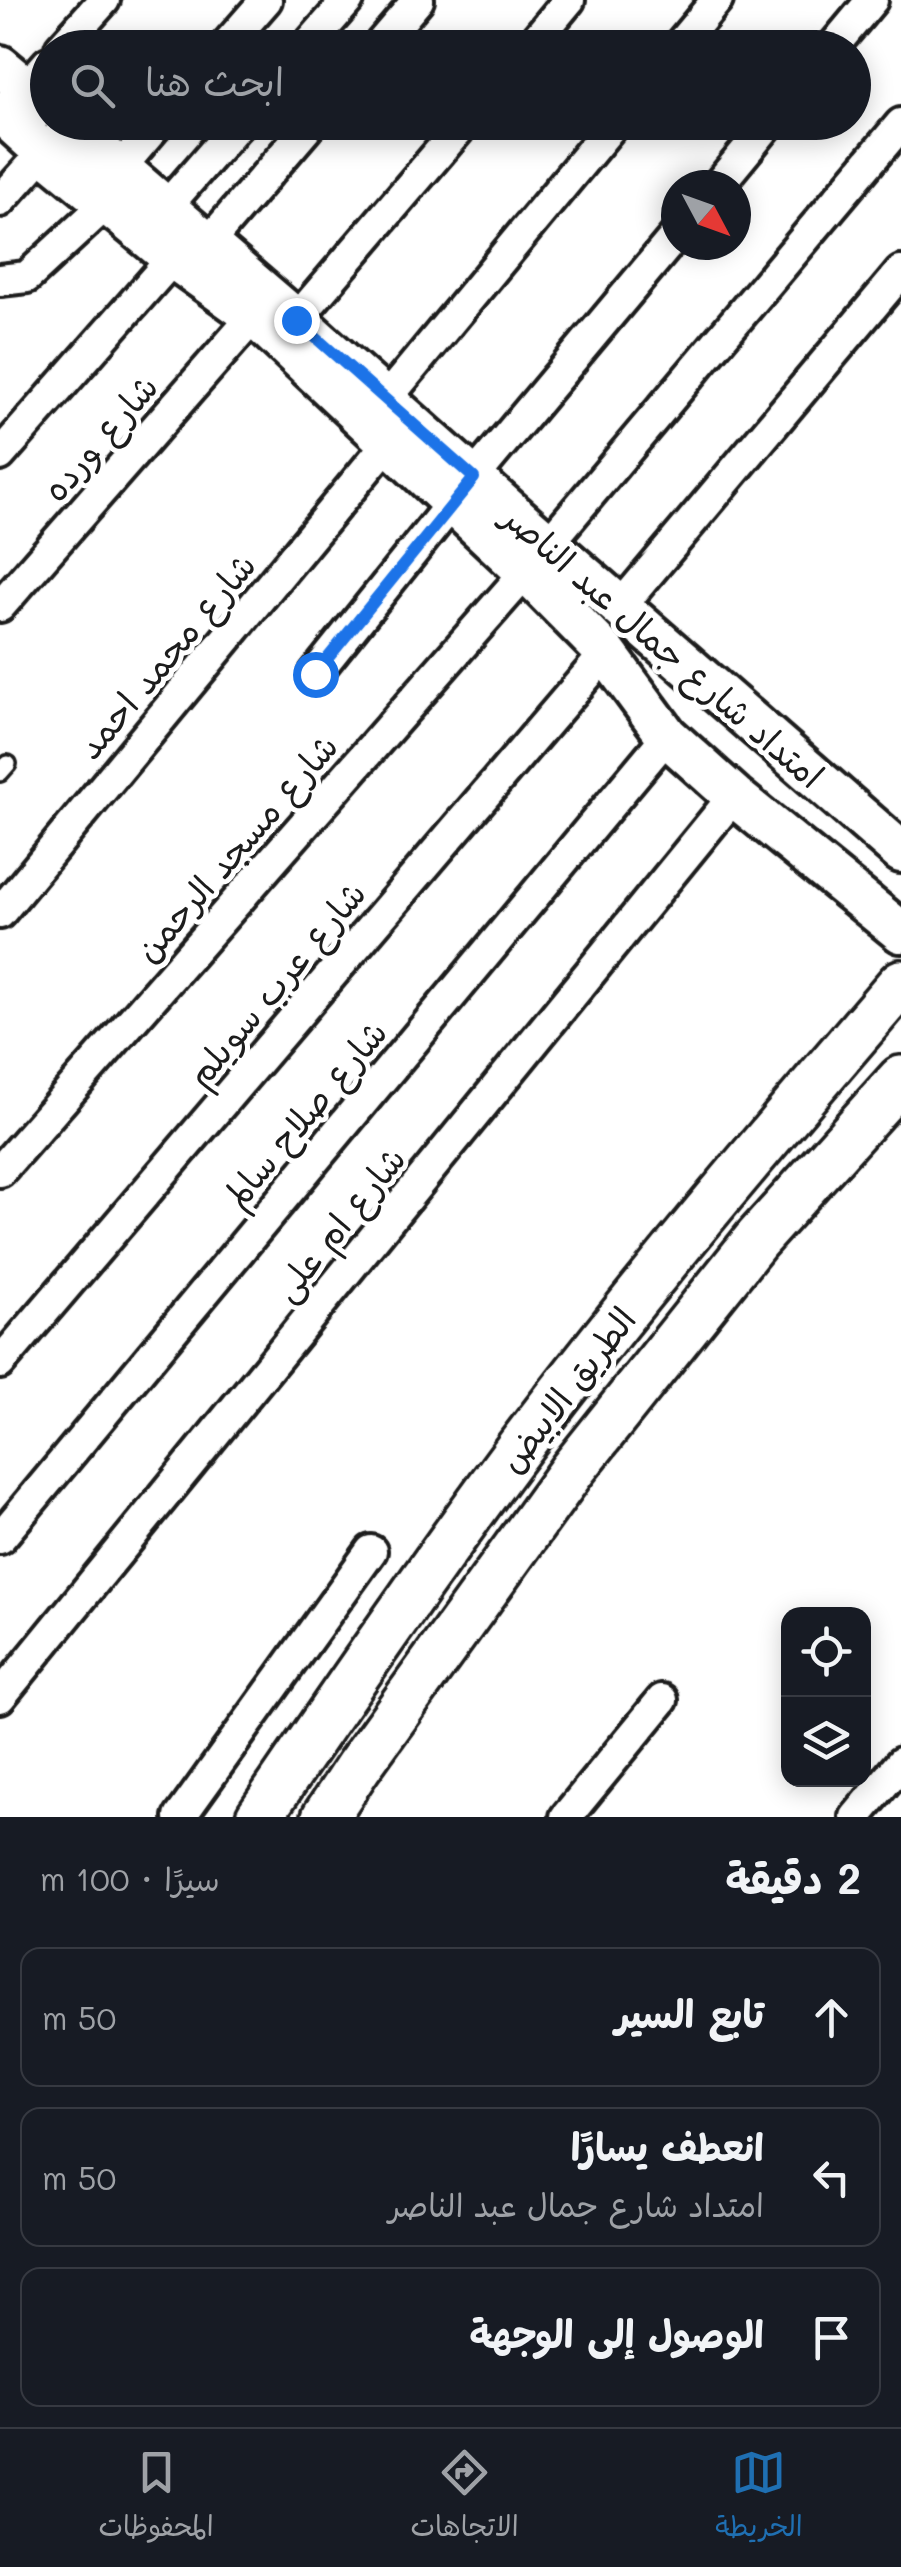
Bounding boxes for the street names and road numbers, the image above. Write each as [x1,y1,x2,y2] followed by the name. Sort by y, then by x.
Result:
[31,364,170,513] street label: شارع ورده
[489,491,834,800] street label: امتداد شارع جمال عبد الناصر
[65,542,268,770] street label: شارع محمد احمد
[123,723,350,973] street label: شارع مسجد الرحمن
[175,870,379,1099] street label: شارع عرب سويلم
[212,1010,401,1220] street label: شارع صلاح سالم
[261,1136,419,1314] street label: شارع ام على
[487,1297,645,1481] street label: الطريق الابيض

